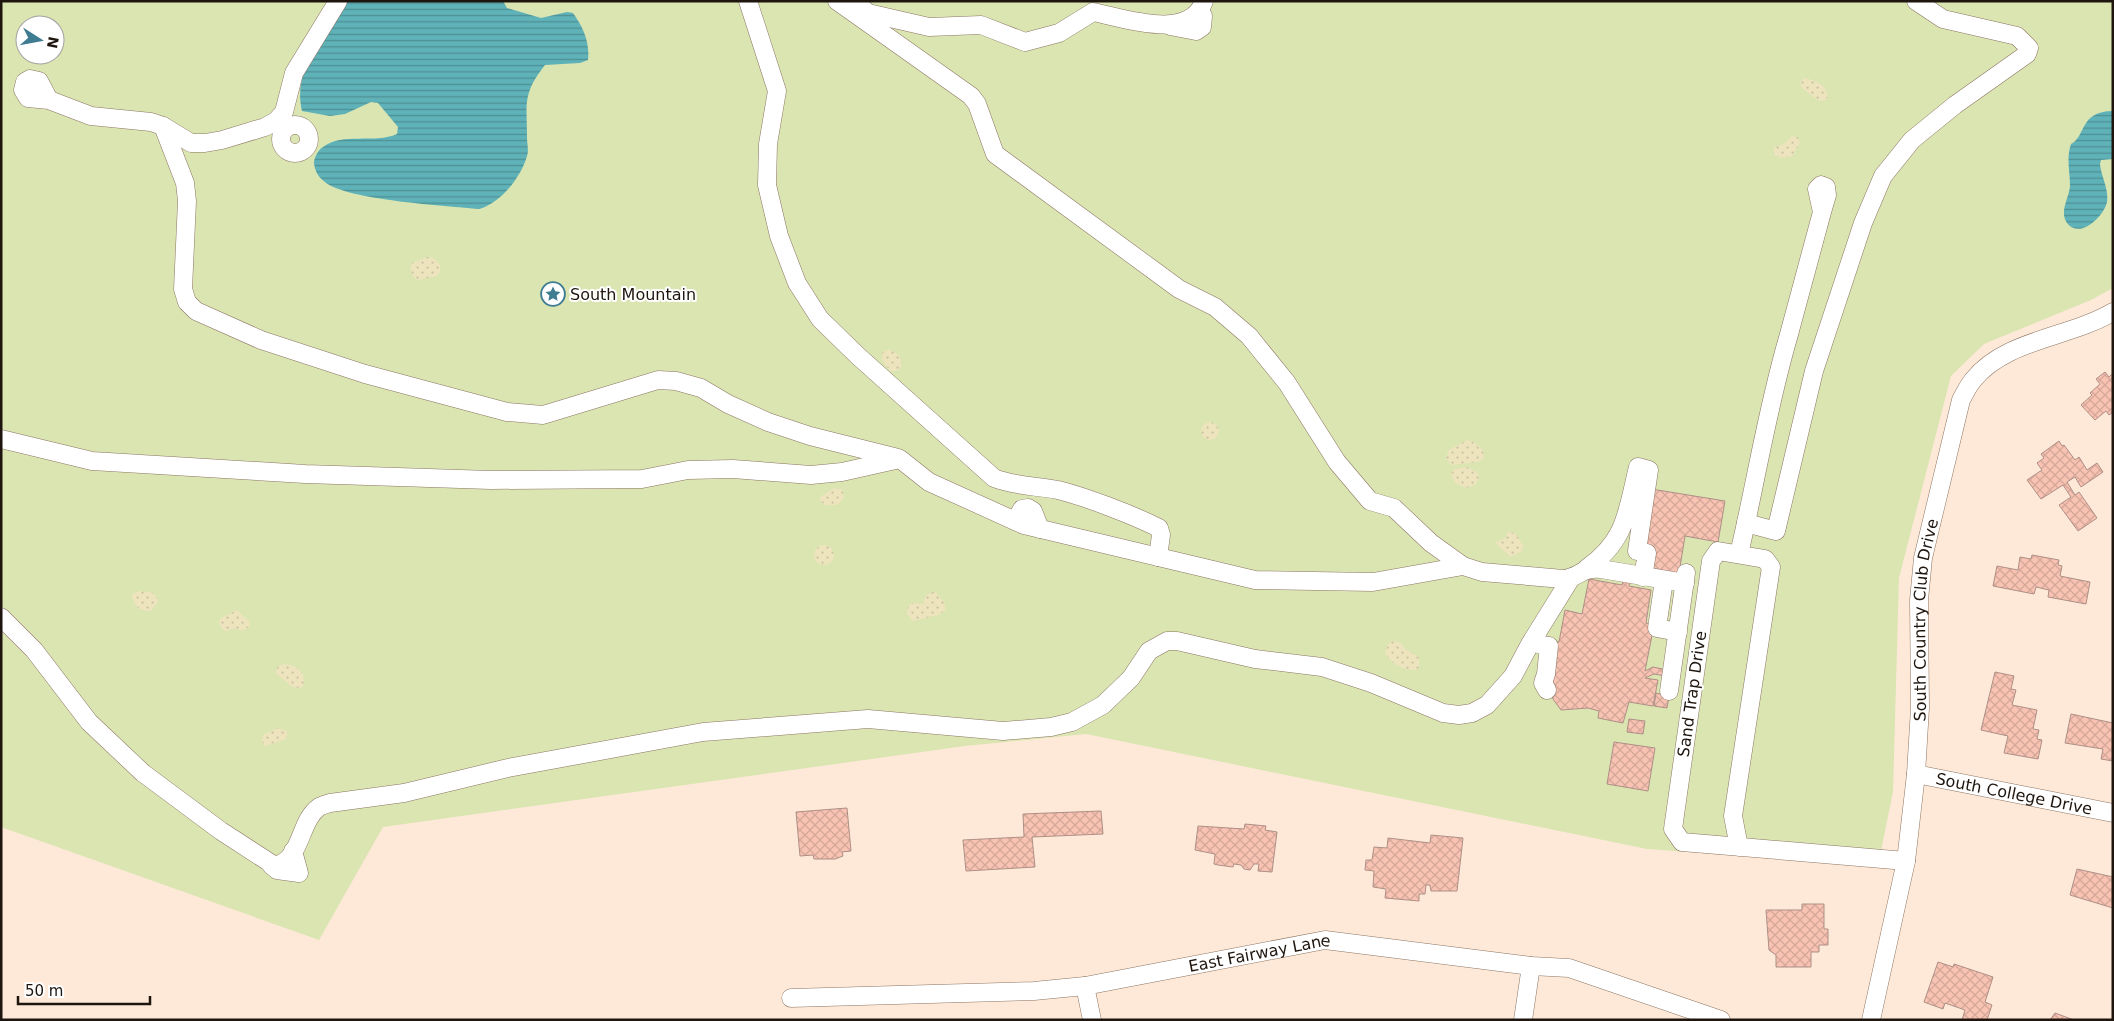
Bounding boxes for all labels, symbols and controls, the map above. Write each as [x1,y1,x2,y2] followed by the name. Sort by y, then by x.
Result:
[15,15,65,65] north arrow
[44,35,62,50] text: N
[540,281,566,307] place icon: South Mountain
[570,285,696,304] place label: South Mountain
[1909,517,1942,722] street label: South Country Club Drive
[1674,630,1710,758] street label: Sand Trap Drive
[1934,769,2094,818] street label: South College Drive
[1187,930,1332,975] street label: East Fairway Lane
[18,974,150,1006] scale bar
[25,982,63,1000] text: 50 m

